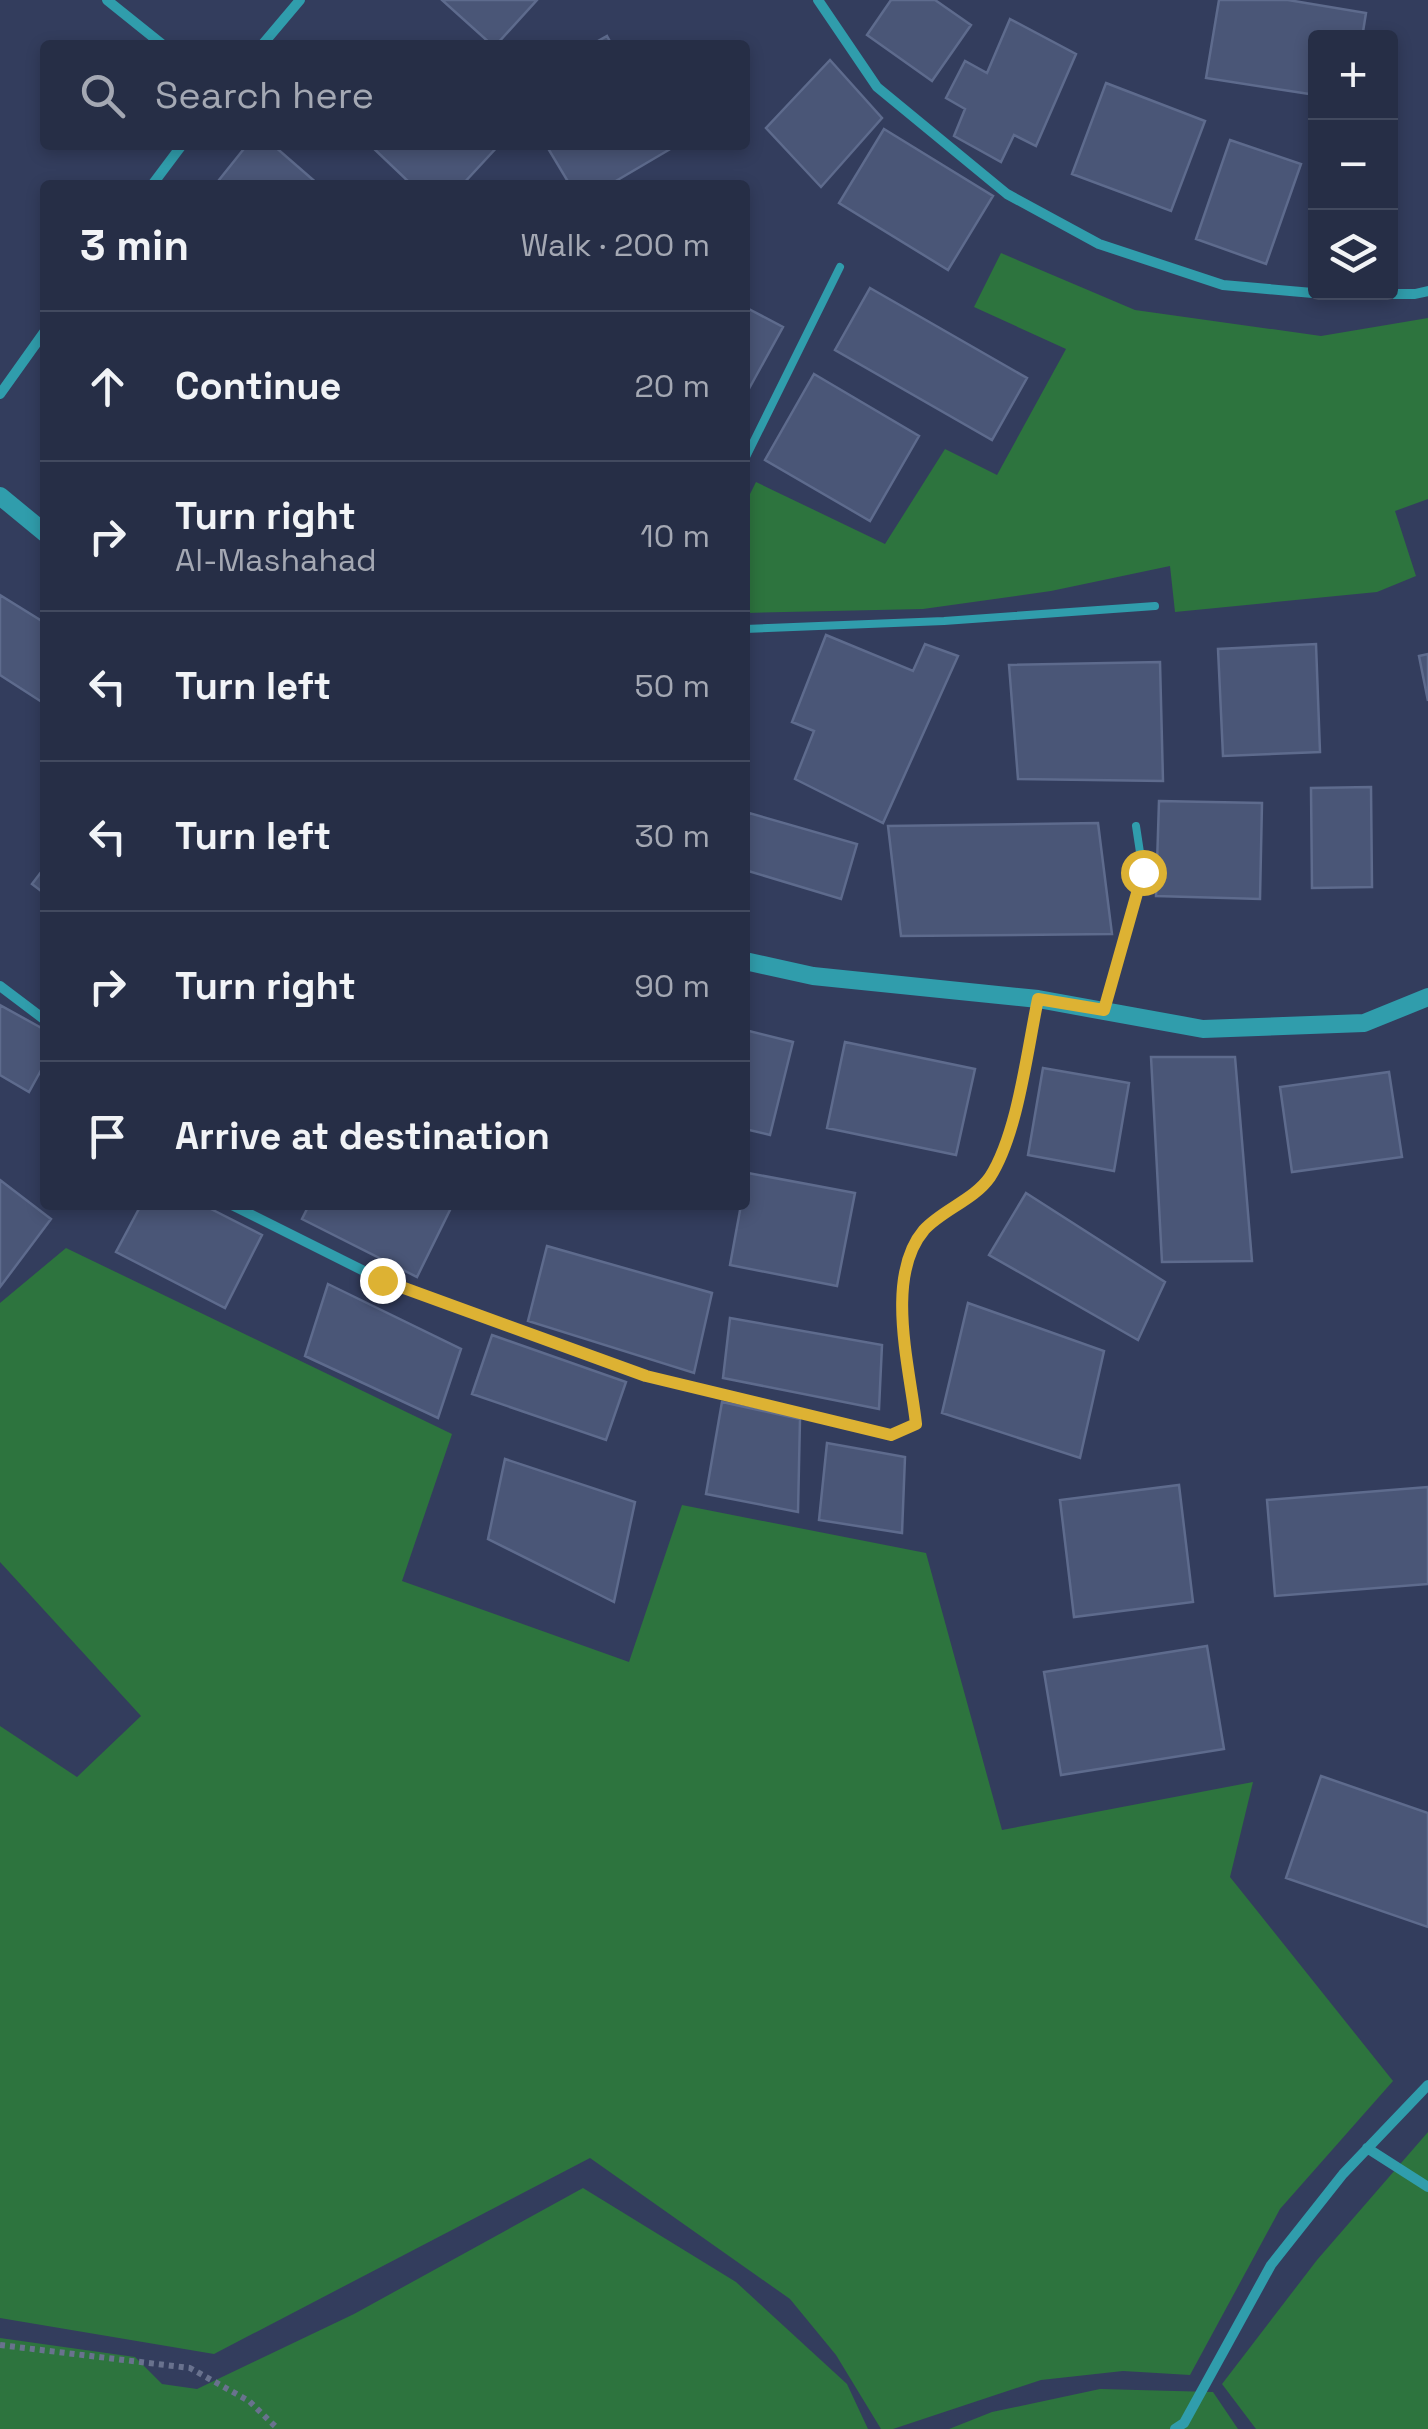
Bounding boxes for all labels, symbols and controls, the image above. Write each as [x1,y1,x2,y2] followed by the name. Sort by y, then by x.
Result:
[1308,30,1398,300] map controls
[1308,30,1398,120] button: +
[40,40,750,150] search box
[75,68,130,123] icon: search
[155,71,374,119] text: Search here
[1308,120,1398,210] button: −
[1308,210,1398,300] button: layers
[80,219,189,272] text: 3 min
[520,225,710,265] text: Walk · 200 m
[80,359,135,414] icon: ahead
[175,362,341,410] text: Continue
[634,366,710,406] text: 20 m
[175,492,356,540] text: Turn right
[80,509,135,564] icon: right
[640,516,710,556] text: 10 m
[175,540,377,580] text: Al-Mashahad
[80,659,135,714] icon: left
[175,662,331,710] text: Turn left
[635,666,710,706] text: 50 m
[80,809,135,864] icon: left
[175,812,331,860] text: Turn left
[634,816,710,856] text: 30 m
[1121,850,1167,896] route start
[80,959,135,1014] icon: right
[175,962,356,1010] text: Turn right
[634,966,710,1006] text: 90 m
[80,1109,135,1164] icon: arrive
[175,1112,550,1160] text: Arrive at destination
[360,1258,406,1304] route end

